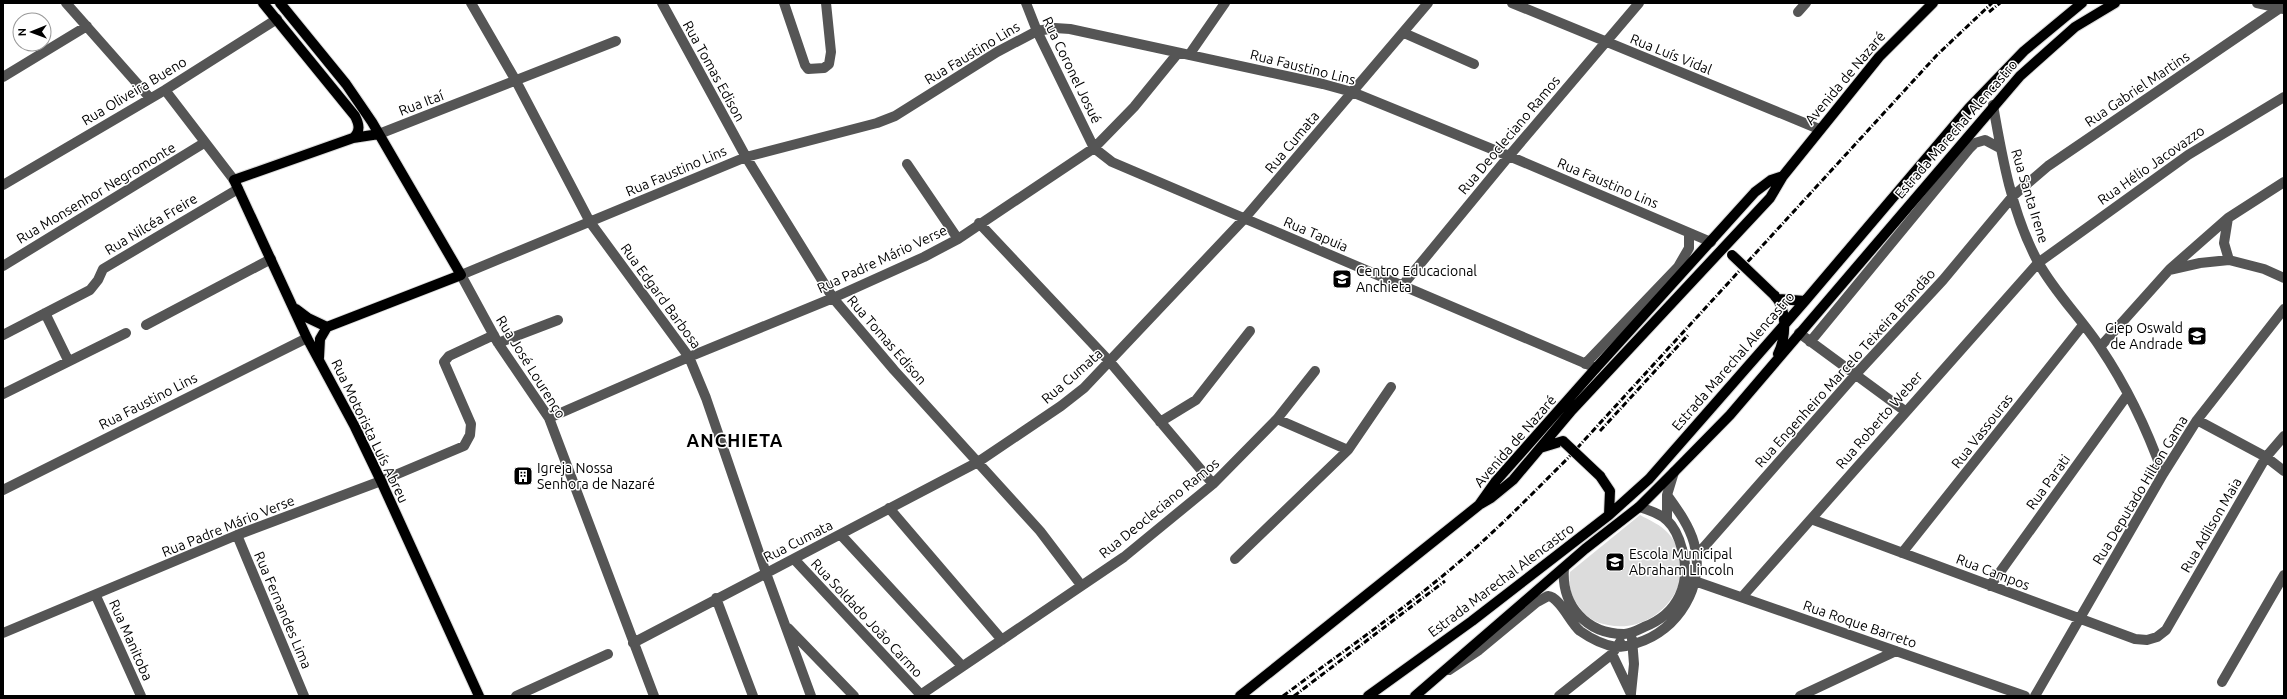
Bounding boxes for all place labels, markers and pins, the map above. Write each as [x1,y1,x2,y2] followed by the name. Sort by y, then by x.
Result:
[1356,263,1477,295] place label: Centro Educacional Anchieta
[1331,268,1353,290] school or university icon: Centro Educacional Anchieta
[2105,320,2183,352] place label: Ciep Oswald de Andrade
[2186,325,2208,347] school or university icon: Ciep Oswald de Andrade
[537,460,655,492] place label: Igreja Nossa Senhora de Nazaré
[512,465,534,487] building icon: Igreja Nossa Senhora de Nazaré
[1629,546,1734,578] place label: Escola Municipal Abraham Lincoln
[1604,551,1626,573] school or university icon: Escola Municipal Abraham Lincoln

